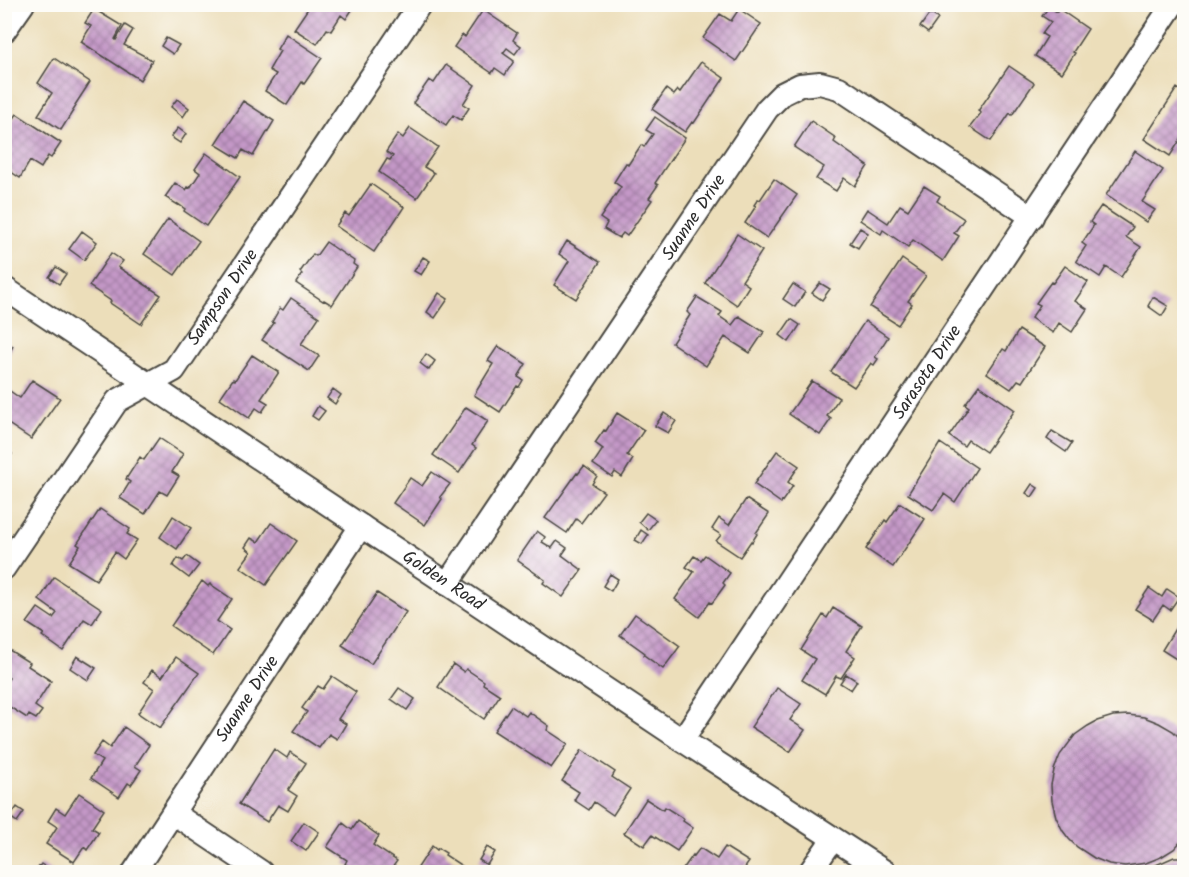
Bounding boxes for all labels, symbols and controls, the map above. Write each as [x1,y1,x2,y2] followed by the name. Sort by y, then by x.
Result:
[654,168,734,267] street label: Suanne Drive
[180,243,266,352] street label: Sampson Drive
[885,319,969,425] street label: Sarasota Drive
[396,543,491,619] street label: Golden Road
[208,650,287,748] street label: Suanne Drive

